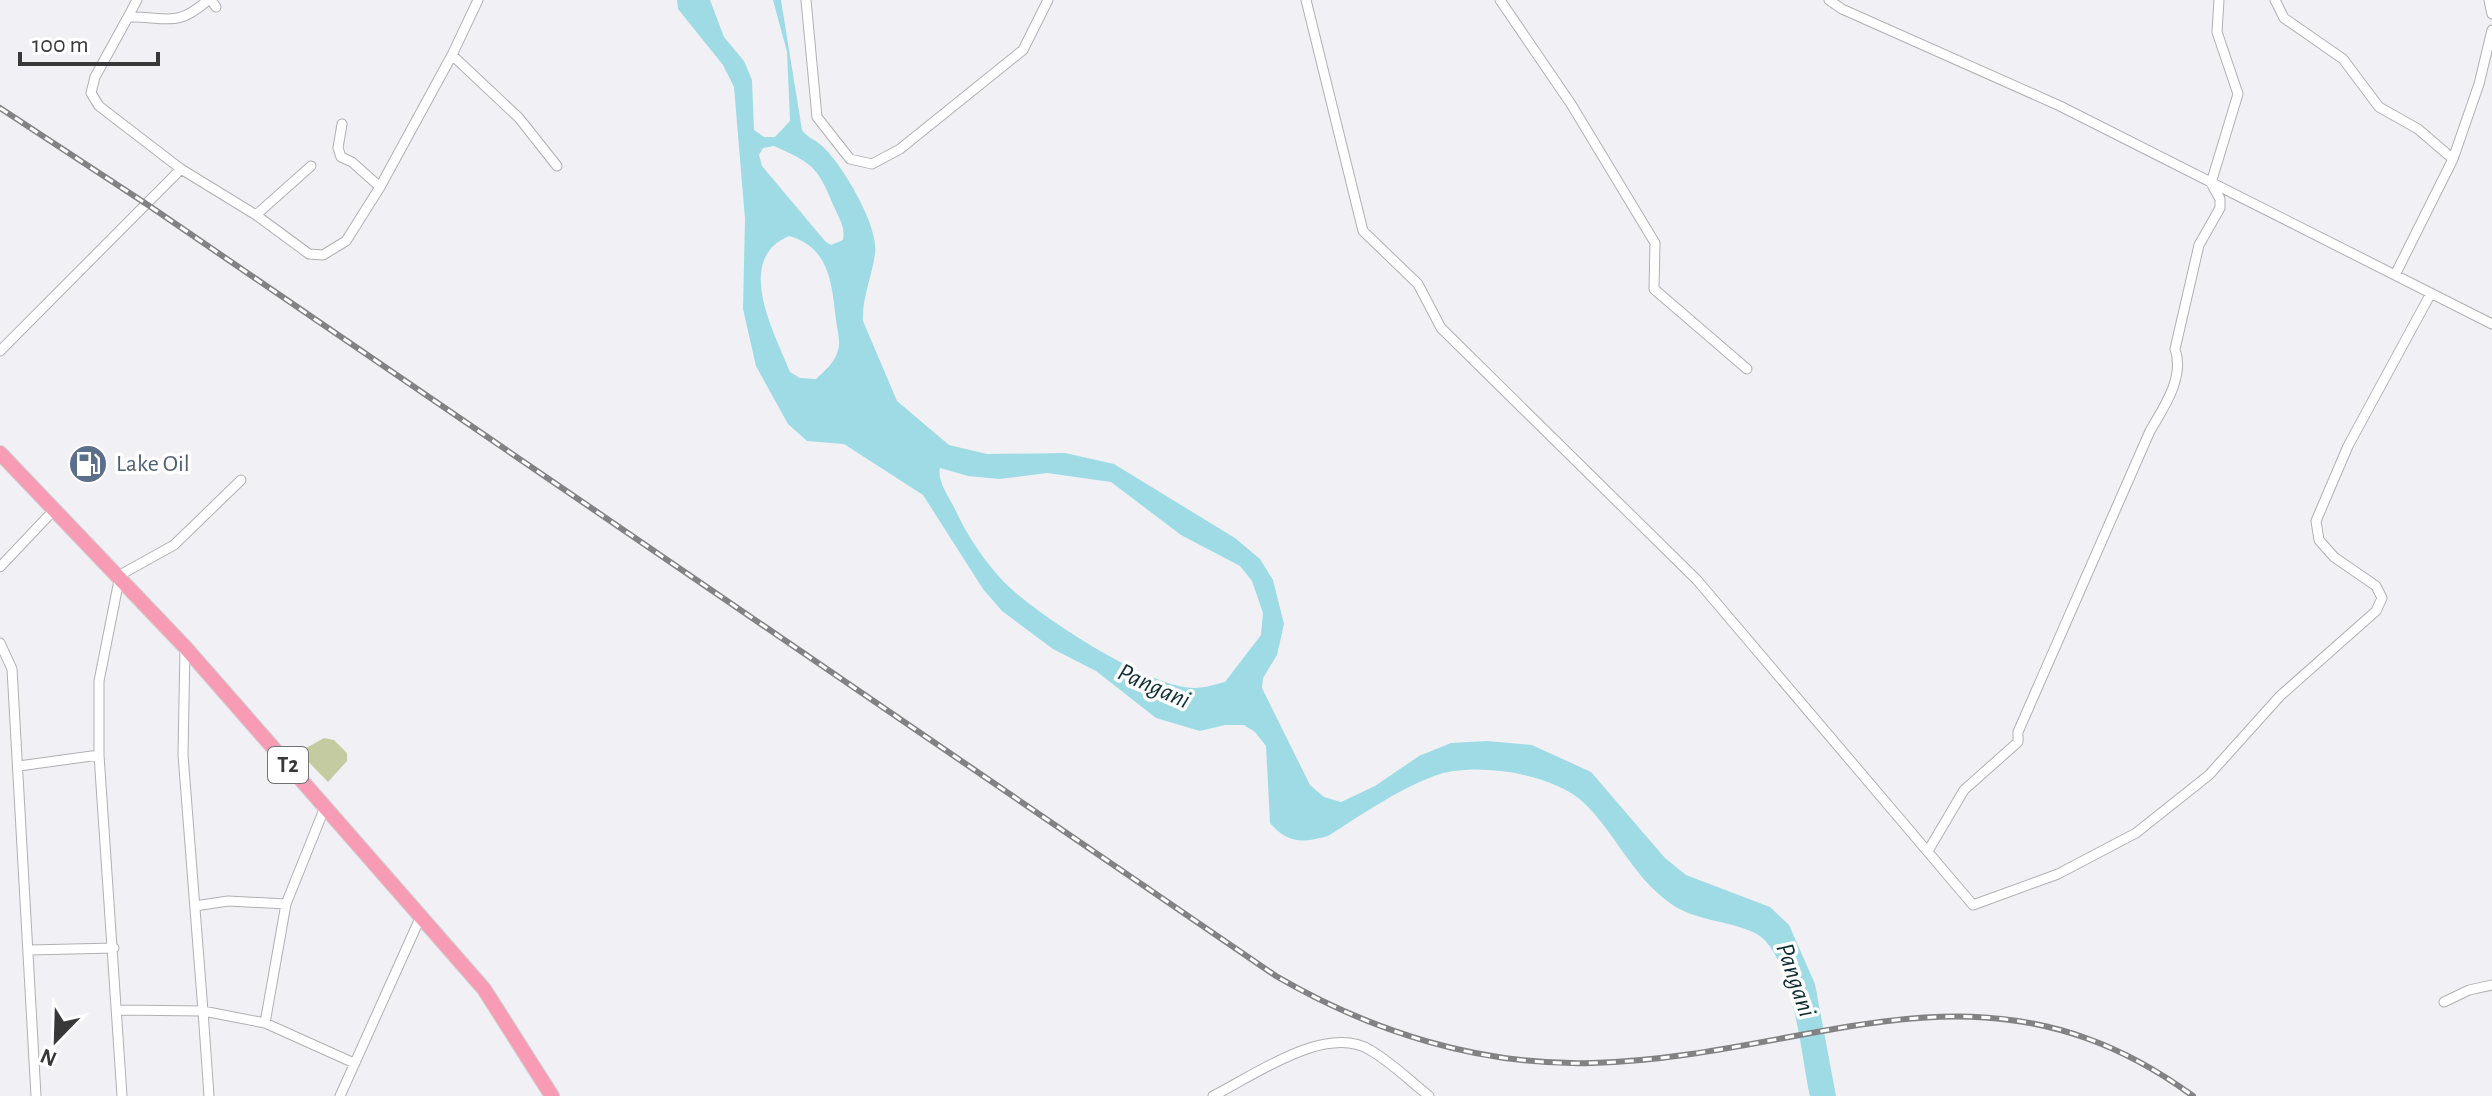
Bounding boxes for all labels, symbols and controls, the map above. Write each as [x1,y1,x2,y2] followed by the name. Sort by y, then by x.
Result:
[20,16,158,66] scale bar
[32,33,89,57] text: 100 m
[67,443,109,485] fuel station icon: Lake Oil
[116,452,190,476] place label: Lake Oil
[1114,659,1194,713] water label: Pangani
[268,747,308,783] road number: T2
[1771,940,1821,1021] water label: Pangani
[16,1000,96,1080] north arrow
[37,1044,60,1071] text: N

